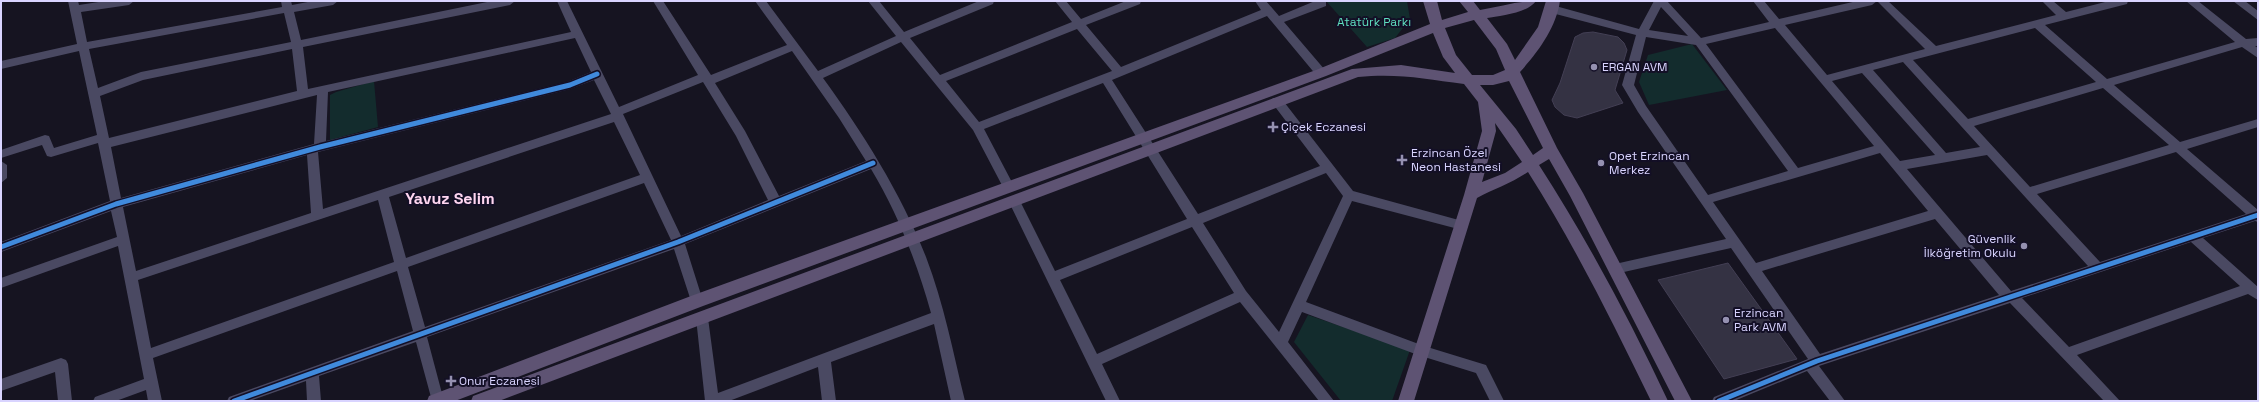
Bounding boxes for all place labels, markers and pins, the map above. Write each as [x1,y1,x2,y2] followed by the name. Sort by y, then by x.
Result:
[1602,59,1667,75] place label: ERGAN AVM
[1589,62,1599,72] marker: ERGAN AVM
[1281,119,1366,135] place label: Çiçek Eczanesi
[1268,122,1278,132] marker: Çiçek Eczanesi
[1411,145,1501,175] place label: Erzincan Özel Neon Hastanesi
[1609,148,1690,178] place label: Opet Erzincan Merkez
[1396,154,1408,166] marker: Erzincan Özel Neon Hastanesi
[1596,158,1606,168] marker: Opet Erzincan Merkez
[1924,231,2017,261] place label: Güvenlik İlköğretim Okulu
[2019,241,2029,251] marker: Güvenlik İlköğretim Okulu
[1734,305,1787,335] place label: Erzincan Park AVM
[1721,315,1731,325] marker: Erzincan Park AVM
[459,373,540,389] place label: Onur Eczanesi
[446,376,456,386] marker: Onur Eczanesi

